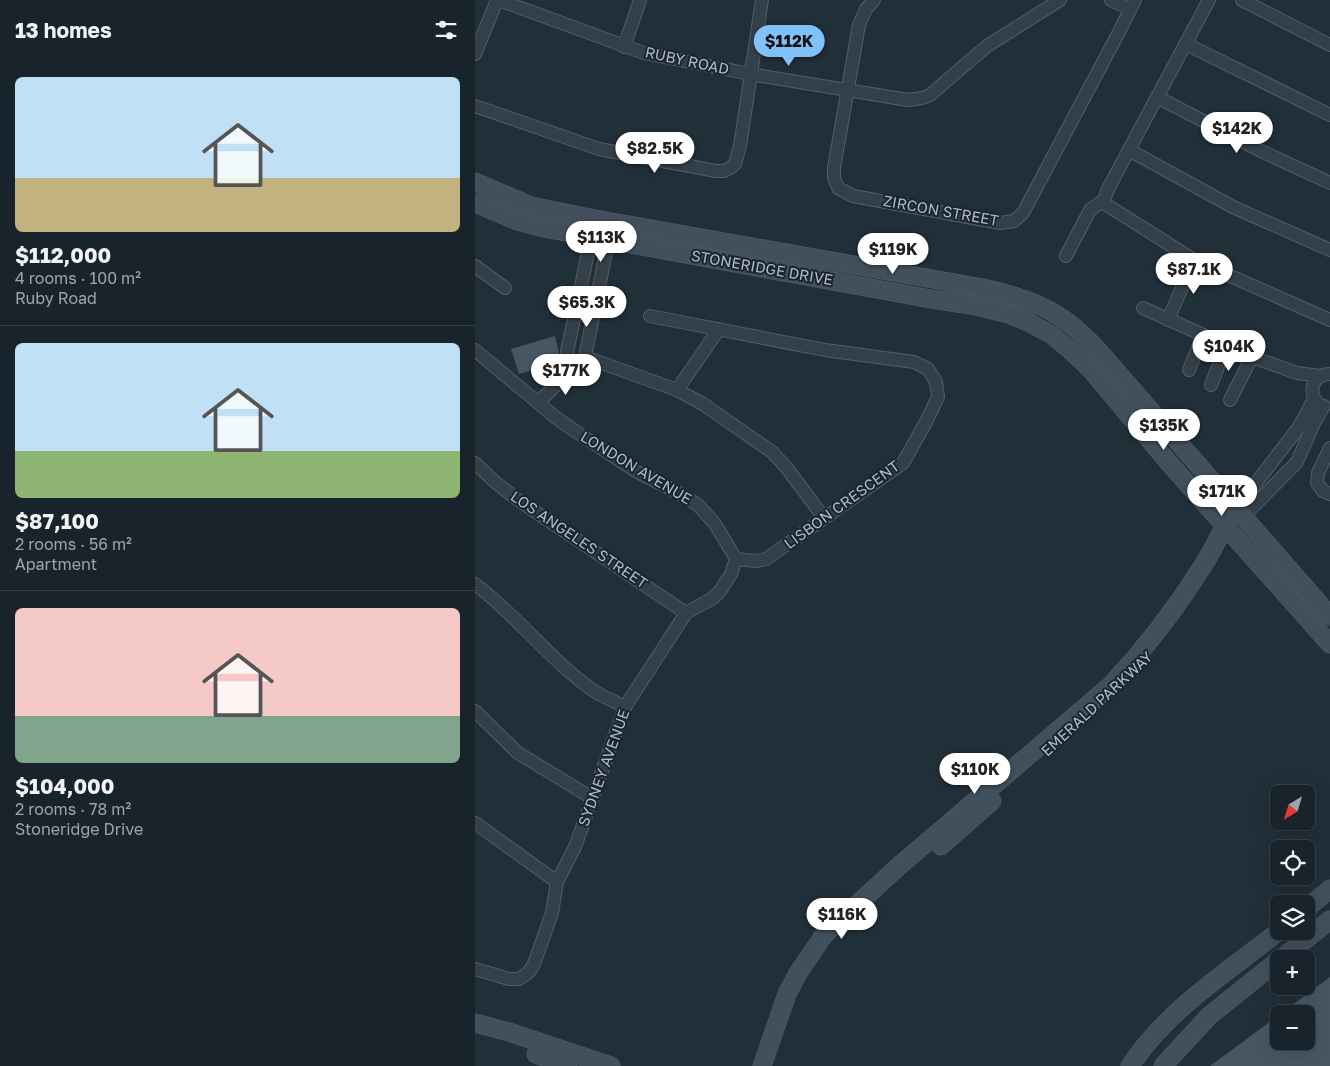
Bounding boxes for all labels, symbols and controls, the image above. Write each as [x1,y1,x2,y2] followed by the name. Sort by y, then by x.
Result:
[432,16,460,44] icon: filters
[15,17,112,43] text: 13 homes
[754,24,824,67] pin: $112K
[765,31,813,51] text: $112K
[644,42,731,78] street label: RUBY ROAD
[193,110,283,200] icon: home
[1202,112,1272,154] pin: $142K
[1212,118,1262,138] text: $142K
[614,132,696,174] pin: $82.5K
[626,138,684,158] text: $82.5K
[882,191,1000,229] street label: ZIRCON STREET
[566,220,636,263] pin: $113K
[577,227,625,247] text: $113K
[858,232,928,275] pin: $119K
[869,239,917,259] text: $119K
[15,242,111,268] text: $112,000
[690,246,834,288] street label: STONERIDGE DRIVE
[1153,252,1235,295] pin: $87.1K
[1167,259,1221,279] text: $87.1K
[15,268,141,288] text: 4 rooms · 100 m²
[546,286,628,328] pin: $65.3K
[15,288,97,308] text: Ruby Road
[558,292,616,312] text: $65.3K
[1194,330,1264,372] pin: $104K
[1204,336,1254,356] text: $104K
[531,354,601,396] pin: $177K
[542,360,590,380] text: $177K
[193,375,283,465] icon: home
[1129,408,1199,451] pin: $135K
[1139,415,1189,435] text: $135K
[578,427,695,507] street label: LONDON AVENUE
[780,456,903,552] street label: LISBON CRESCENT
[1187,474,1257,517] pin: $171K
[1198,481,1246,501] text: $171K
[508,487,651,592] street label: LOS ANGELES STREET
[15,508,99,534] text: $87,100
[15,534,132,554] text: 2 rooms · 56 m²
[15,554,97,574] text: Apartment
[193,640,283,730] icon: home
[1037,647,1156,759] street label: EMERALD PARKWAY
[574,707,633,828] street label: SYDNEY AVENUE
[940,752,1010,795] pin: $110K
[950,759,1000,779] text: $110K
[15,773,114,799] text: $104,000
[1270,785,1315,830] north arrow
[1270,785,1315,1050] map controls
[15,799,131,819] text: 2 rooms · 78 m²
[15,819,143,839] text: Stoneridge Drive
[1270,840,1315,885] button: locate
[1270,895,1315,940] button: layers
[807,898,877,940] pin: $116K
[818,904,866,924] text: $116K
[1270,950,1315,995] button: +
[1270,1005,1315,1050] button: −

